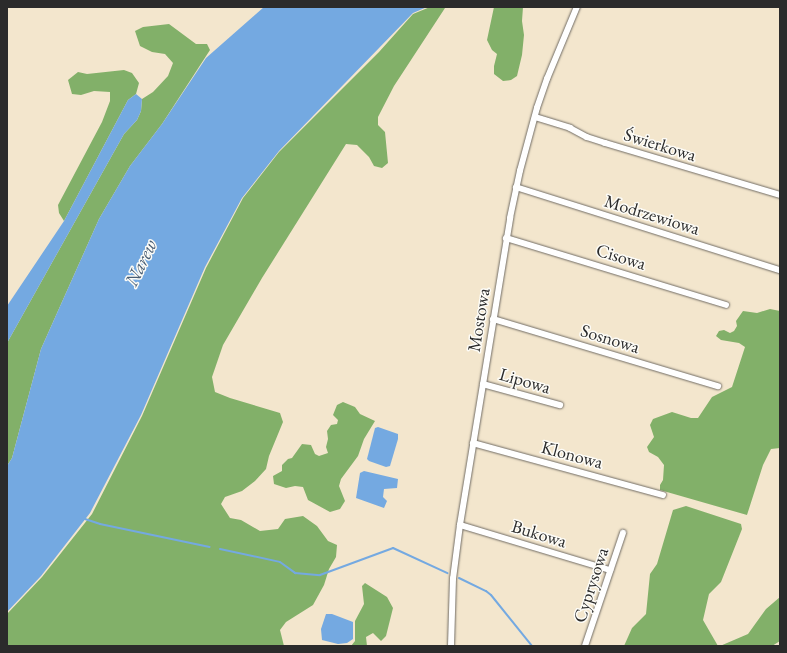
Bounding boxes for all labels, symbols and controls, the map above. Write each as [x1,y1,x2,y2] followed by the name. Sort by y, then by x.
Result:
[621,124,699,166] street label: Świerkowa
[602,190,702,240] street label: Modrzewiowa
[120,236,162,290] water label: Narew
[594,239,648,275] street label: Cisowa
[463,287,495,353] street label: Mostowa
[578,320,642,358] street label: Sosnowa
[497,363,553,399] street label: Lipowa
[539,436,605,474] street label: Klonowa
[509,515,569,553] street label: Bukowa
[569,545,613,625] street label: Cyprysowa

